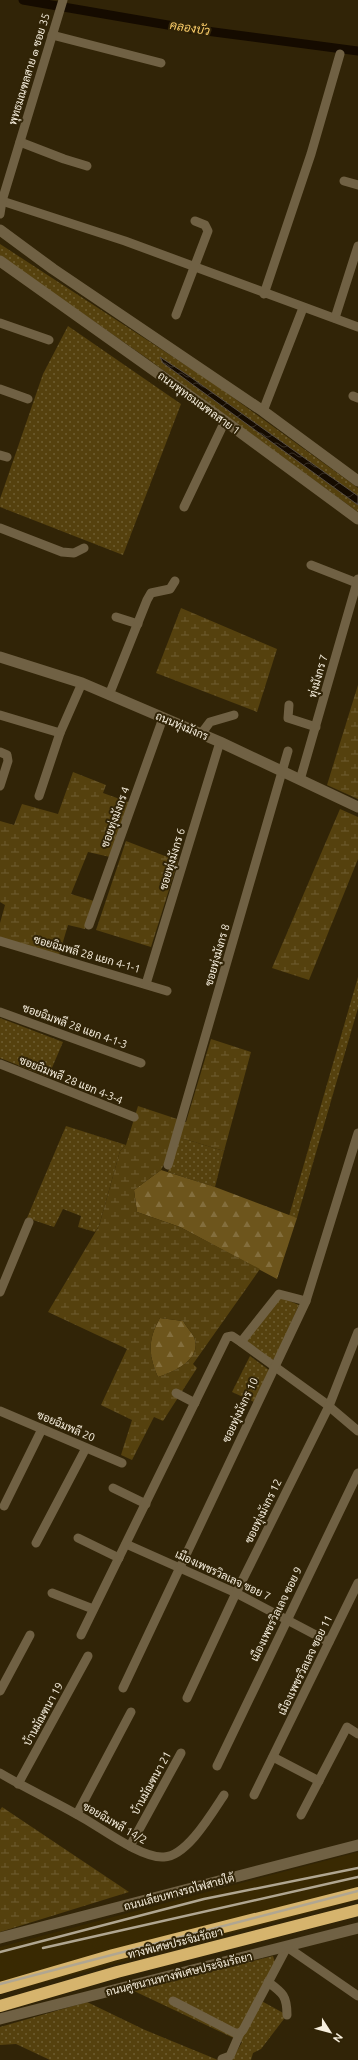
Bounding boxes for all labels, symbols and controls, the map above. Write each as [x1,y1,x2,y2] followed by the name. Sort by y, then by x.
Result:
[6,12,55,127] street label: พุทธมณฑลสาย ๑ ซอย 35
[169,18,211,37] water label: คลองบัว
[154,369,242,439] street label: ถนนพุทธมณฑลสาย 1
[305,653,333,700] street label: ทุ่งมังกร 7
[153,709,211,745] street label: ถนนทุ่งมังกร
[97,785,134,850] street label: ซอยทุ่งมังกร 4
[156,826,190,892] street label: ซอยทุ่งมังกร 6
[201,922,234,988] street label: ซอยทุ่งมังกร 8
[32,931,142,975] street label: ซอยฉิมพลี 28 แยก 4-1-1
[21,1000,130,1051] street label: ซอยฉิมพลี 28 แยก 4-1-3
[17,1052,125,1106] street label: ซอยฉิมพลี 28 แยก 4-3-4
[219,1375,263,1446] street label: ซอยทุ่งมังกร 10
[35,1407,98,1444] street label: ซอยฉิมพลี 20
[241,1476,286,1546] street label: ซอยทุ่งมังกร 12
[174,1547,273,1602] street label: เมืองเพชรวิลเลจ ซอย 7
[247,1564,304,1663] street label: เมืองเพชรวิลเลจ ซอย 9
[275,1613,334,1717] street label: เมืองเพชรวิลเลจ ซอย 11
[20,1680,65,1748] street label: บ้านมัณฑนา 19
[128,1749,173,1817] street label: บ้านมัณฑนา 21
[81,1798,150,1846] street label: ซอยฉิมพลี 14/2
[122,1869,236,1913] street label: ถนนเลียบทางรถไฟสายใต้
[126,1924,224,1961] street label: ทางพิเศษประจิมรัถยา
[104,1949,254,2000] street label: ถนนคู่ขนานทางพิเศษประจิมรัถยา
[310,2012,350,2052] north arrow
[331,2031,345,2045] text: N

